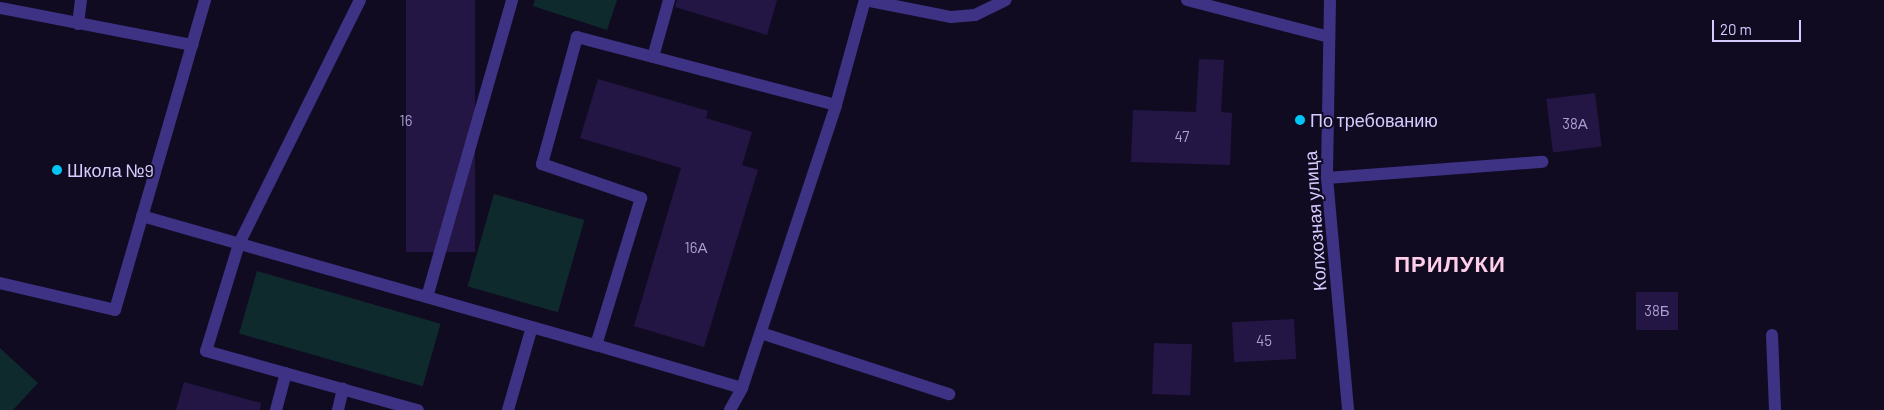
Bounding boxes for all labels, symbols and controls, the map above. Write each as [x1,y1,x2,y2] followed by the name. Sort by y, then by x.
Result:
[1714,10,1803,42] scale bar
[1720,20,1752,38] text: 20 m
[1310,109,1438,131] place label: По требованию
[400,112,412,130] house number: 16
[1294,114,1306,126] marker: По требованию
[1562,115,1588,133] house number: 38А
[1175,128,1189,146] house number: 47
[1299,150,1331,292] street label: Колхозная улица
[67,159,154,181] place label: Школа №9
[51,164,63,176] marker: Школа №9
[685,239,707,257] house number: 16А
[1393,251,1507,277] district label: ПРИЛУКИ
[1644,302,1670,320] house number: 38Б
[1256,332,1272,350] house number: 45

